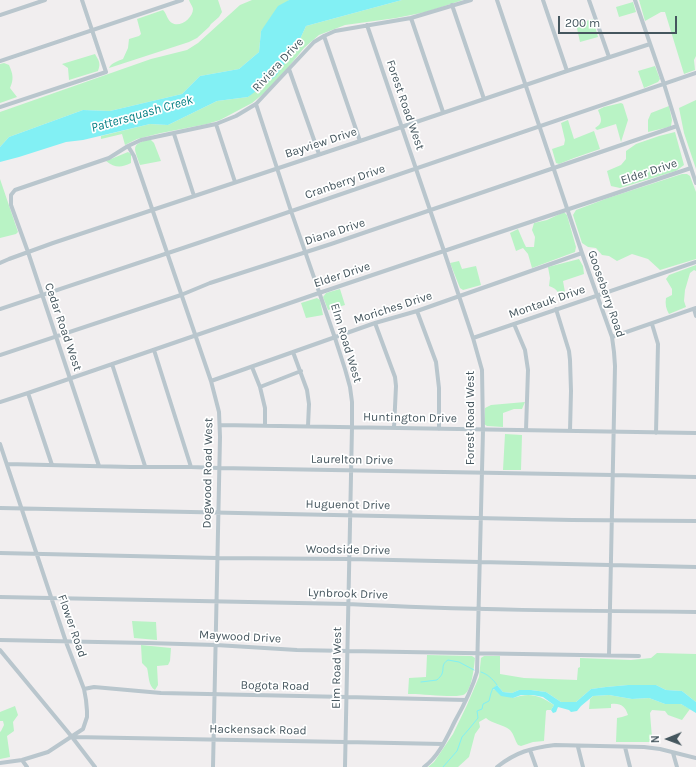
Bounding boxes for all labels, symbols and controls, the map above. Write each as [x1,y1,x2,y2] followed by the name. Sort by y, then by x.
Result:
[560,8,679,34] scale bar
[565,16,600,30] text: 200 m
[249,35,307,95] street label: Riviera Drive
[383,58,427,152] street label: Forest Road West
[89,92,195,136] water label: Pattersquash Creek
[283,125,359,161] street label: Bayview Drive
[619,156,679,188] street label: Elder Drive
[303,162,387,202] street label: Cranberry Drive
[303,215,367,249] street label: Diana Drive
[584,248,628,340] street label: Gooseberry Road
[312,259,372,291] street label: Elder Drive
[41,281,85,373] street label: Cedar Road West
[507,282,587,322] street label: Montauk Drive
[352,289,434,327] street label: Moriches Drive
[327,302,365,384] street label: Elm Road West
[464,371,478,465] street label: Forest Road West
[363,410,457,426] street label: Huntington Drive
[200,417,216,529] street label: Dogwood Road West
[311,452,393,468] street label: Laurelton Drive
[306,497,390,513] street label: Huguenot Drive
[306,542,390,558] street label: Woodside Drive
[308,585,388,603] street label: Lynbrook Drive
[54,593,90,659] street label: Flower Road
[329,627,345,709] street label: Elm Road West
[199,628,281,646] street label: Maywood Drive
[240,678,310,694] street label: Bogota Road
[648,719,688,759] north arrow
[209,722,307,738] street label: Hackensack Road
[649,735,662,743] text: N

